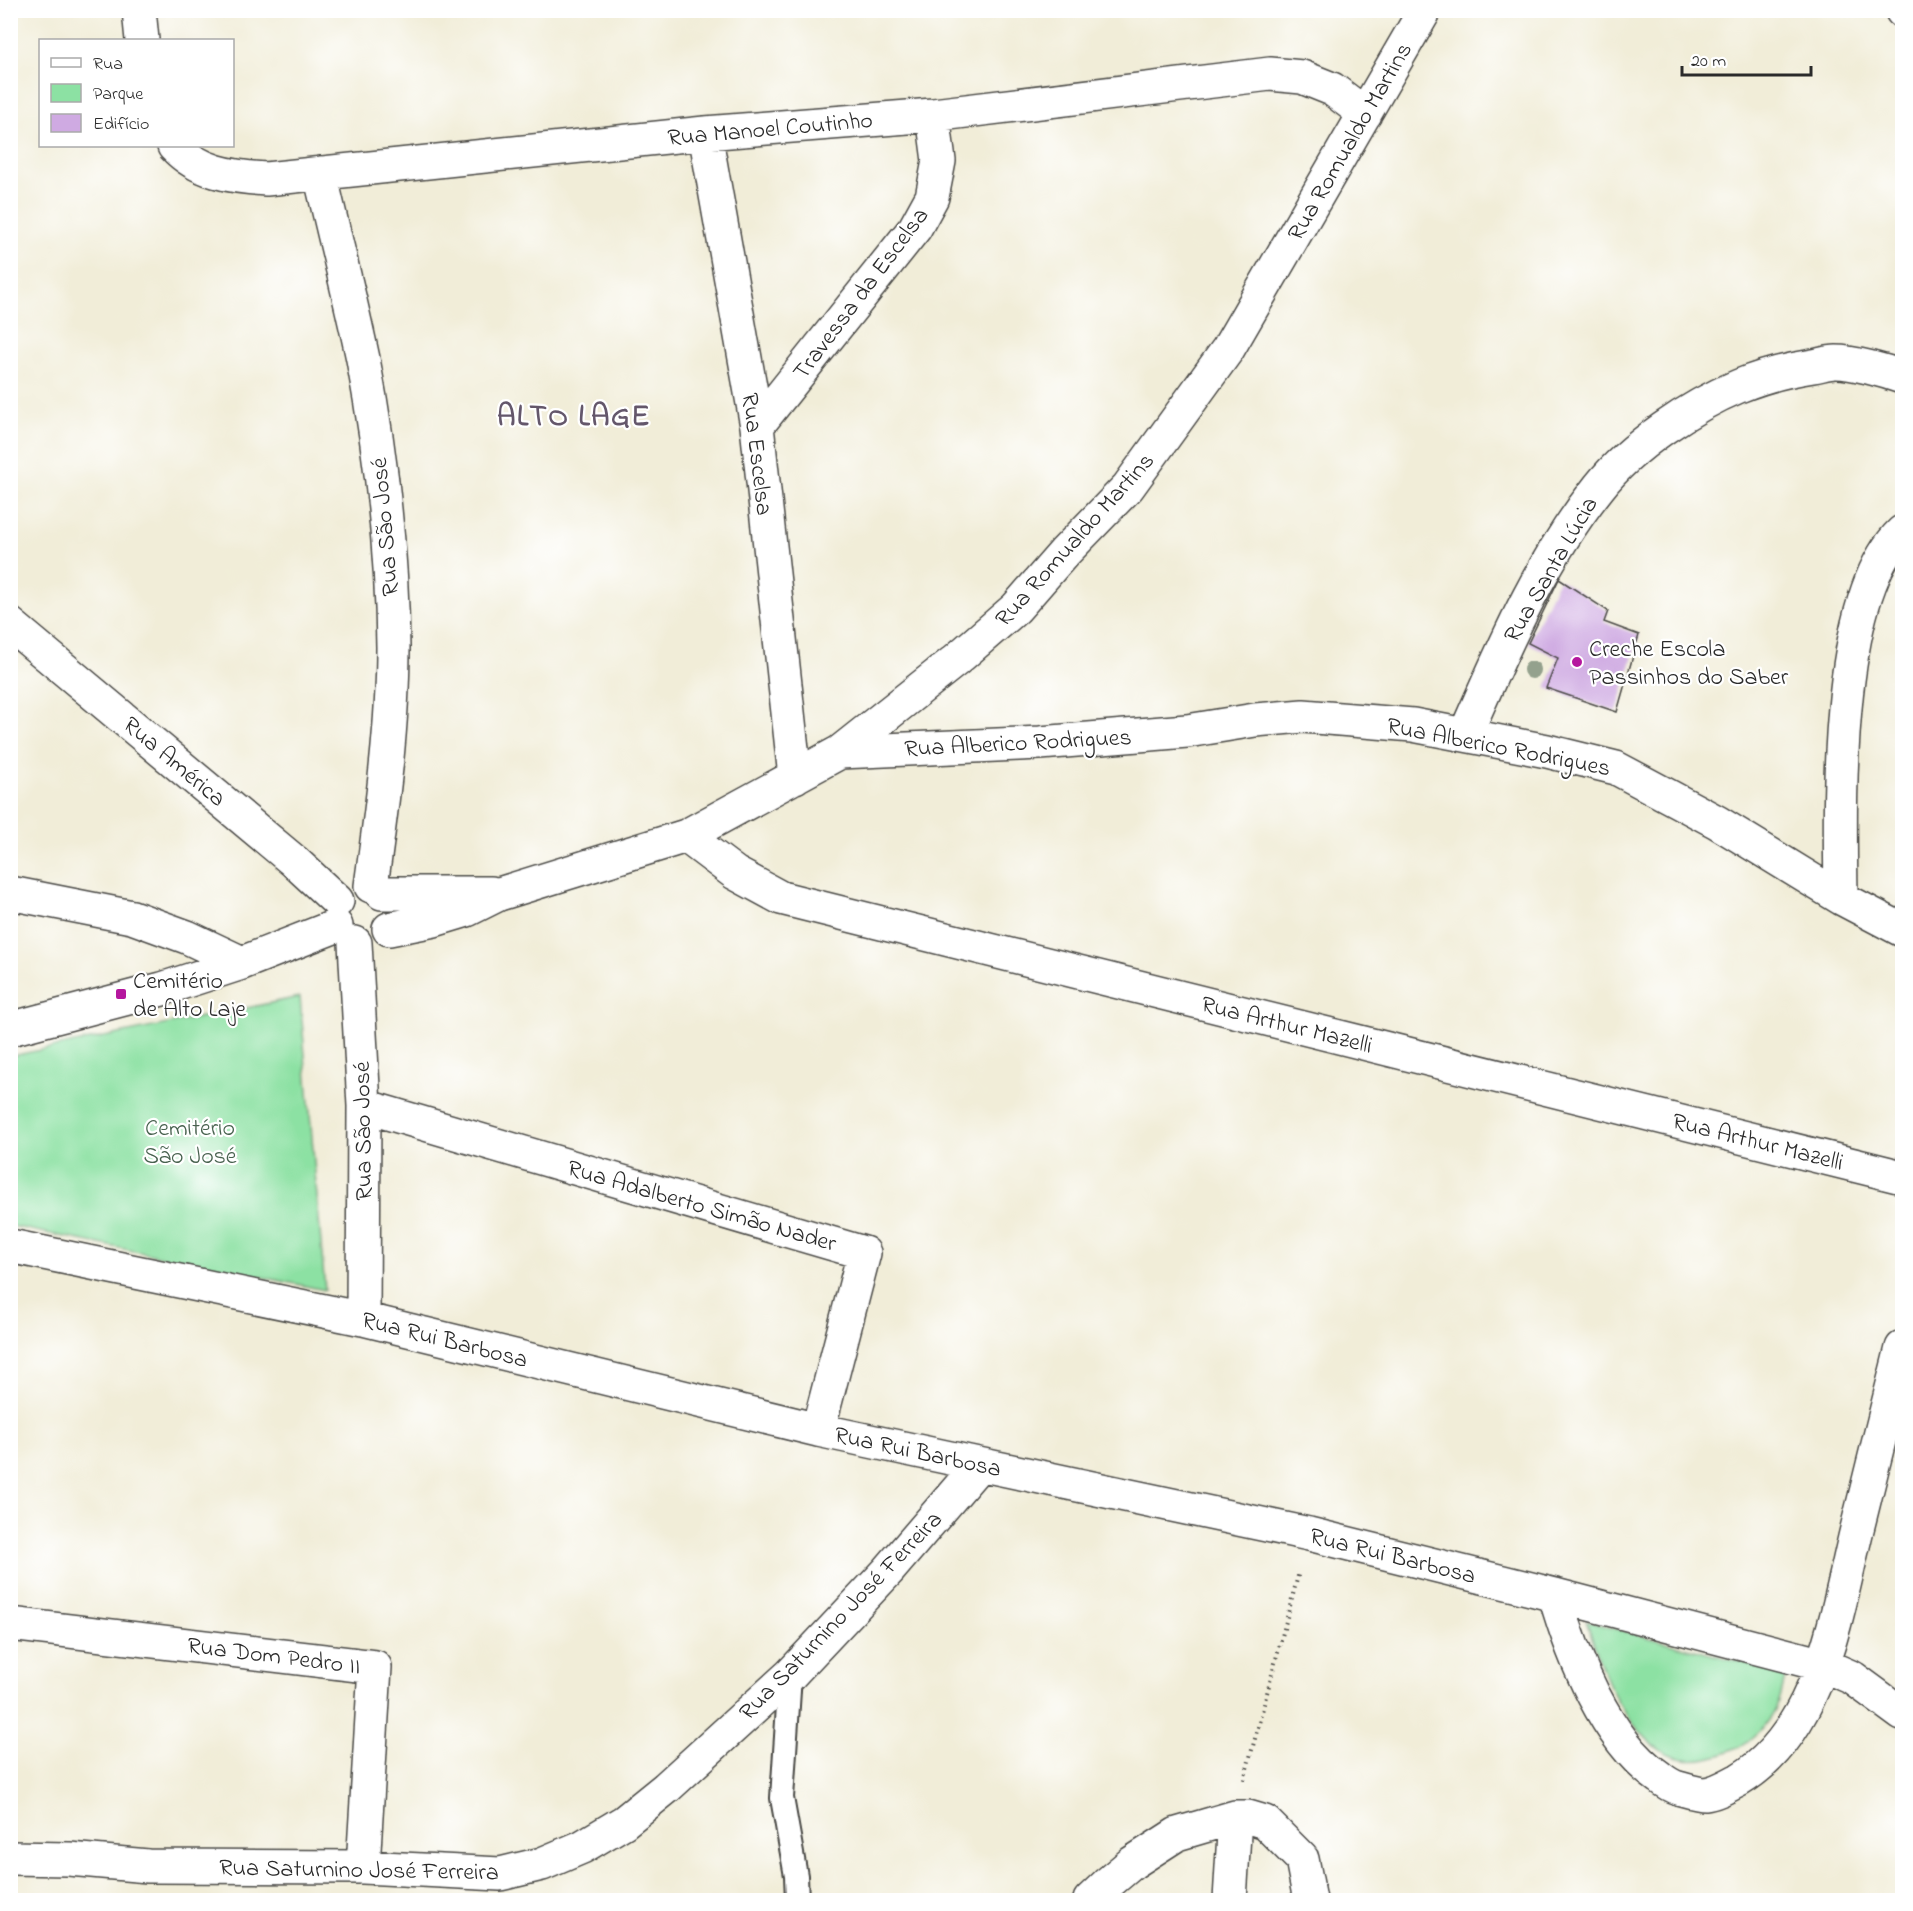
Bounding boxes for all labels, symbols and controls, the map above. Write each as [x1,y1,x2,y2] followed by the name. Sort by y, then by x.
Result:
[1280,36,1422,248] street label: Rua Romualdo Martins
[39,39,234,147] legend
[1682,39,1811,77] scale bar
[1691,49,1726,75] text: 20 m
[93,52,123,78] text: Rua
[93,82,144,108] text: Parque
[666,104,874,157] street label: Rua Manoel Coutinho
[93,112,149,138] text: Edifício
[785,201,939,388] street label: Travessa da Escelsa
[731,391,780,518] street label: Rua Escelsa
[497,396,651,440] district label: ALTO LAGE
[988,446,1164,636] street label: Rua Romualdo Martins
[363,456,410,598] street label: Rua São José
[1496,491,1608,650] street label: Rua Santa Lúcia
[1589,633,1789,696] place label: Creche Escola Passinhos do Saber
[1570,655,1584,669] marker: Creche Escola Passinhos do Saber
[114,709,233,817] street label: Rua América
[1384,710,1613,787] street label: Rua Alberico Rodrigues
[904,721,1133,768] street label: Rua Alberico Rodrigues
[133,965,246,1028] place label: Cemitério de Alto Laje
[114,987,128,1001] marker: Cemitério de Alto Laje
[1197,988,1376,1065] street label: Rua Arthur Mazelli
[346,1061,383,1201] street label: Rua São José
[1668,1105,1847,1182] street label: Rua Arthur Mazelli
[143,1112,237,1175] park label: Cemitério São José
[563,1152,840,1263] street label: Rua Adalberto Simão Nader
[358,1304,531,1379] street label: Rua Rui Barbosa
[831,1419,1004,1488] street label: Rua Rui Barbosa
[732,1504,952,1729] street label: Rua Saturnino José Ferreira
[1306,1520,1479,1595] street label: Rua Rui Barbosa
[185,1629,362,1685] street label: Rua Dom Pedro II
[219,1852,499,1891] street label: Rua Saturnino José Ferreira

